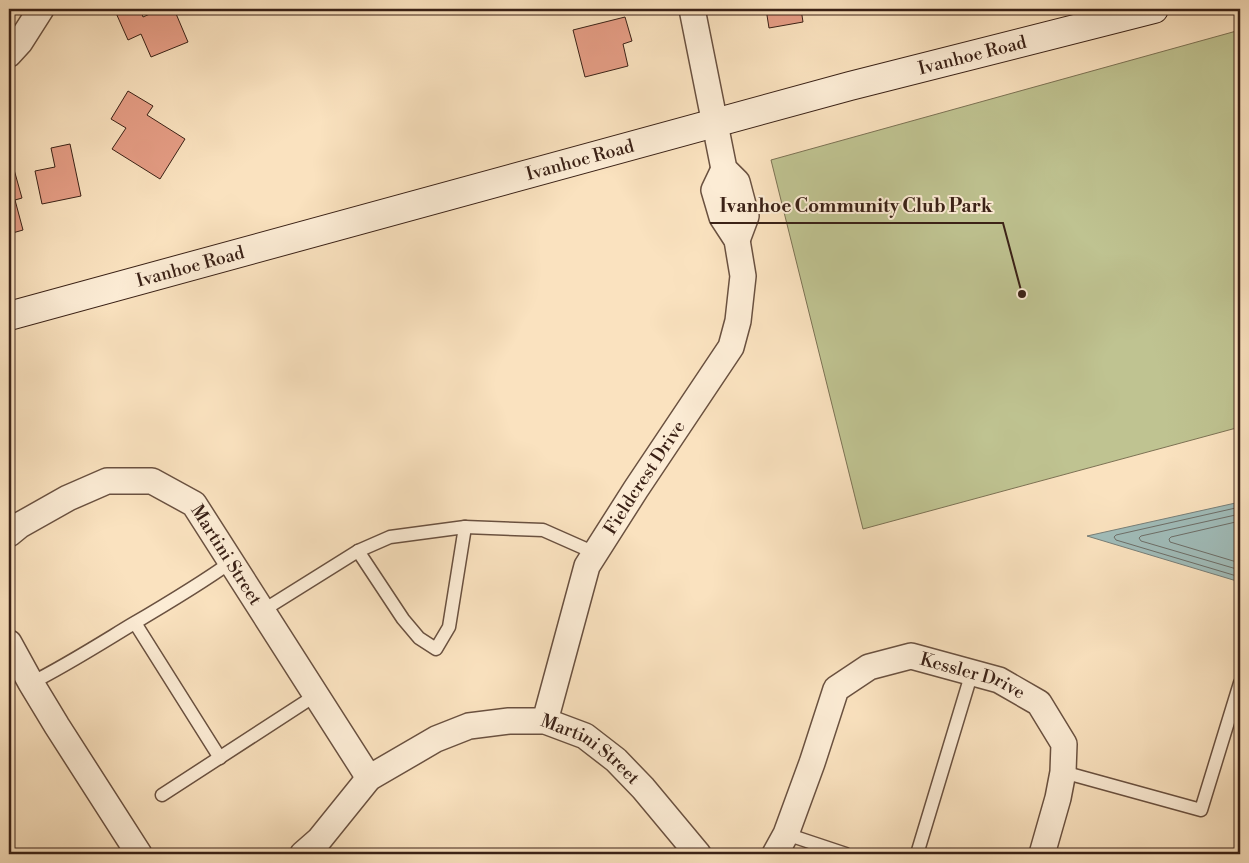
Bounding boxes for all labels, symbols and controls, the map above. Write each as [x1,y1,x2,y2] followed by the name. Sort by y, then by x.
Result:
[916,30,1030,80] street label: Ivanhoe Road
[523,134,637,186] street label: Ivanhoe Road
[710,189,1003,223] callout: Ivanhoe Community Club Park
[720,194,993,218] text: Ivanhoe Community Club Park
[134,240,248,292] street label: Ivanhoe Road
[598,416,690,539] street label: Fieldcrest Drive
[186,500,267,610] street label: Martini Street
[917,647,1029,704] street label: Kessler Drive
[537,709,645,790] street label: Martini Street

